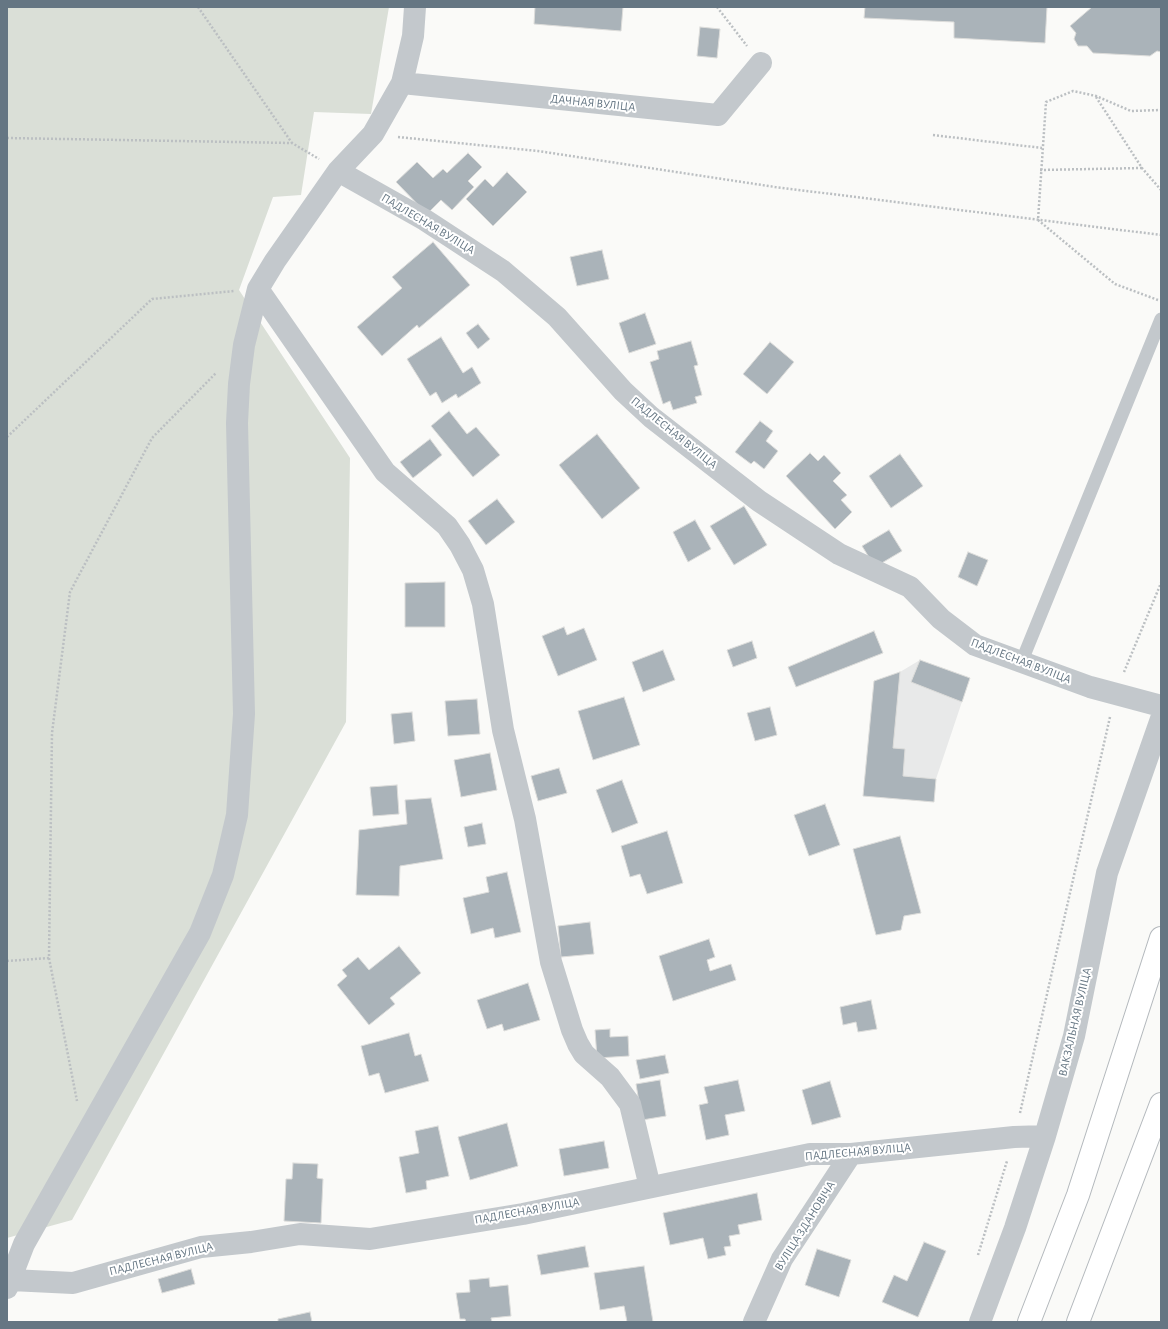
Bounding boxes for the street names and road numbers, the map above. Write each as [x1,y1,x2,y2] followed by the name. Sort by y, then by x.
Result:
[550,91,636,115] street label: ДАЧНАЯ ВУЛІЦА
[379,190,477,258] street label: ПАДЛЕСНАЯ ВУЛІЦА
[628,394,720,472] street label: ПАДЛЕСНАЯ ВУЛІЦА
[969,635,1073,687] street label: ПАДЛЕСНАЯ ВУЛІЦА
[1055,966,1095,1078] street label: ВАКЗАЛЬНАЯ ВУЛІЦА
[804,1140,912,1164] street label: ПАДЛЕСНАЯ ВУЛІЦА
[772,1179,838,1273] street label: ВУЛІЦА ЗДАНОВІЧА
[473,1195,581,1227] street label: ПАДЛЕСНАЯ ВУЛІЦА
[108,1239,214,1279] street label: ПАДЛЕСНАЯ ВУЛІЦА

